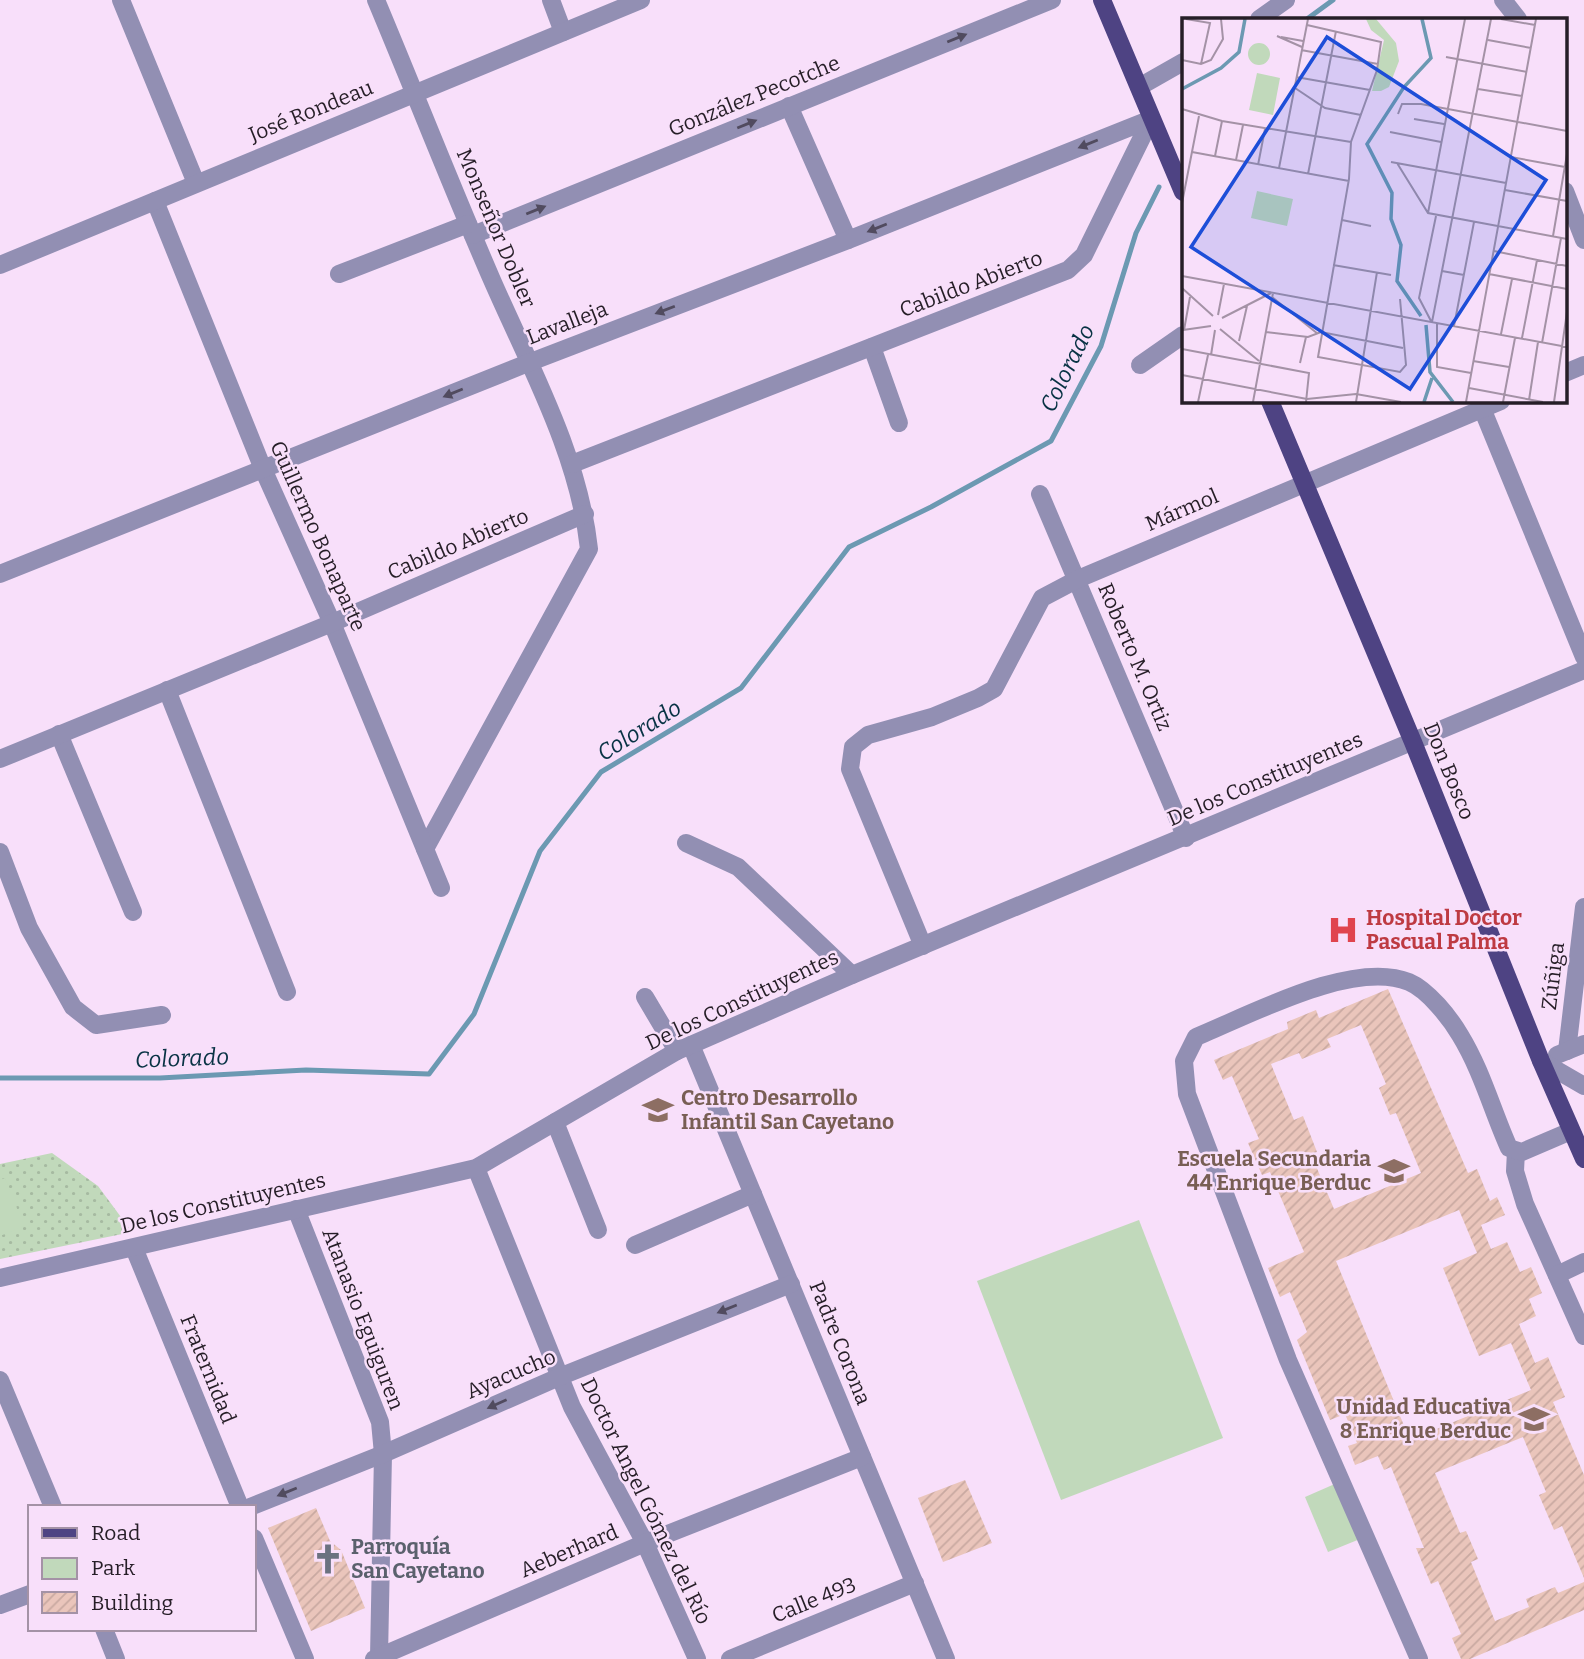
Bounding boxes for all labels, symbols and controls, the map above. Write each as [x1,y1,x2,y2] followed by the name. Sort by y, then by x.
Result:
[1182,18,1566,402] inset map
[947,33,968,44] one-way arrow
[664,50,844,142] street label: González Pecotche
[244,74,377,148] street label: José Rondeau
[736,118,757,129] one-way arrow
[1077,138,1098,149] one-way arrow
[451,145,541,311] street label: Monseñor Dobler
[526,204,547,215] one-way arrow
[866,223,887,234] one-way arrow
[896,245,1046,323] street label: Cabildo Abierto
[523,295,612,350] street label: Lavalleja
[654,305,675,316] one-way arrow
[1034,320,1100,416] water label: Colorado
[442,387,463,398] one-way arrow
[264,437,372,635] street label: Guillermo Bonaparte
[1141,483,1223,537] street label: Mármol
[383,503,533,585] street label: Cabildo Abierto
[1092,579,1178,735] street label: Roberto M. Ortiz
[592,693,686,767] water label: Colorado
[1418,719,1480,823] street label: Don Bosco
[1163,726,1367,832] street label: De los Constituyentes
[1366,905,1522,955] place label: Hospital Doctor Pascual Palma
[1326,913,1360,947] hospital icon: Hospital Doctor Pascual Palma
[1536,940,1570,1011] street label: Zúñiga
[641,944,843,1056] street label: De los Constituyentes
[135,1042,229,1074] water label: Colorado
[681,1085,894,1135] place label: Centro Desarrollo Infantil San Cayetano
[641,1093,675,1127] school or university icon: Centro Desarrollo Infantil San Cayetano
[1177,1146,1371,1196] place label: Escuela Secundaria 44 Enrique Berduc
[1377,1154,1411,1188] school or university icon: Escuela Secundaria 44 Enrique Berduc
[118,1167,328,1239] street label: De los Constituyentes
[316,1224,410,1414] street label: Atanasio Eguiguren
[803,1277,877,1409] street label: Padre Corona
[717,1304,738,1315] one-way arrow
[174,1311,242,1427] street label: Fraternidad
[462,1343,560,1405] street label: Ayacucho
[575,1374,717,1628] street label: Doctor Angel Gómez del Río
[1336,1394,1511,1444] place label: Unidad Educativa 8 Enrique Berduc
[487,1398,507,1410] one-way arrow
[1517,1402,1551,1436] school or university icon: Unidad Educativa 8 Enrique Berduc
[276,1487,297,1498] one-way arrow
[28,1505,256,1631] legend
[516,1519,622,1583] street label: Aeberhard
[91,1520,140,1546] text: Road
[351,1534,485,1584] place label: Parroquía San Cayetano
[311,1542,345,1576] church icon: Parroquía San Cayetano
[91,1555,135,1581] text: Park
[768,1571,860,1629] street label: Calle 493
[91,1590,174,1616] text: Building

